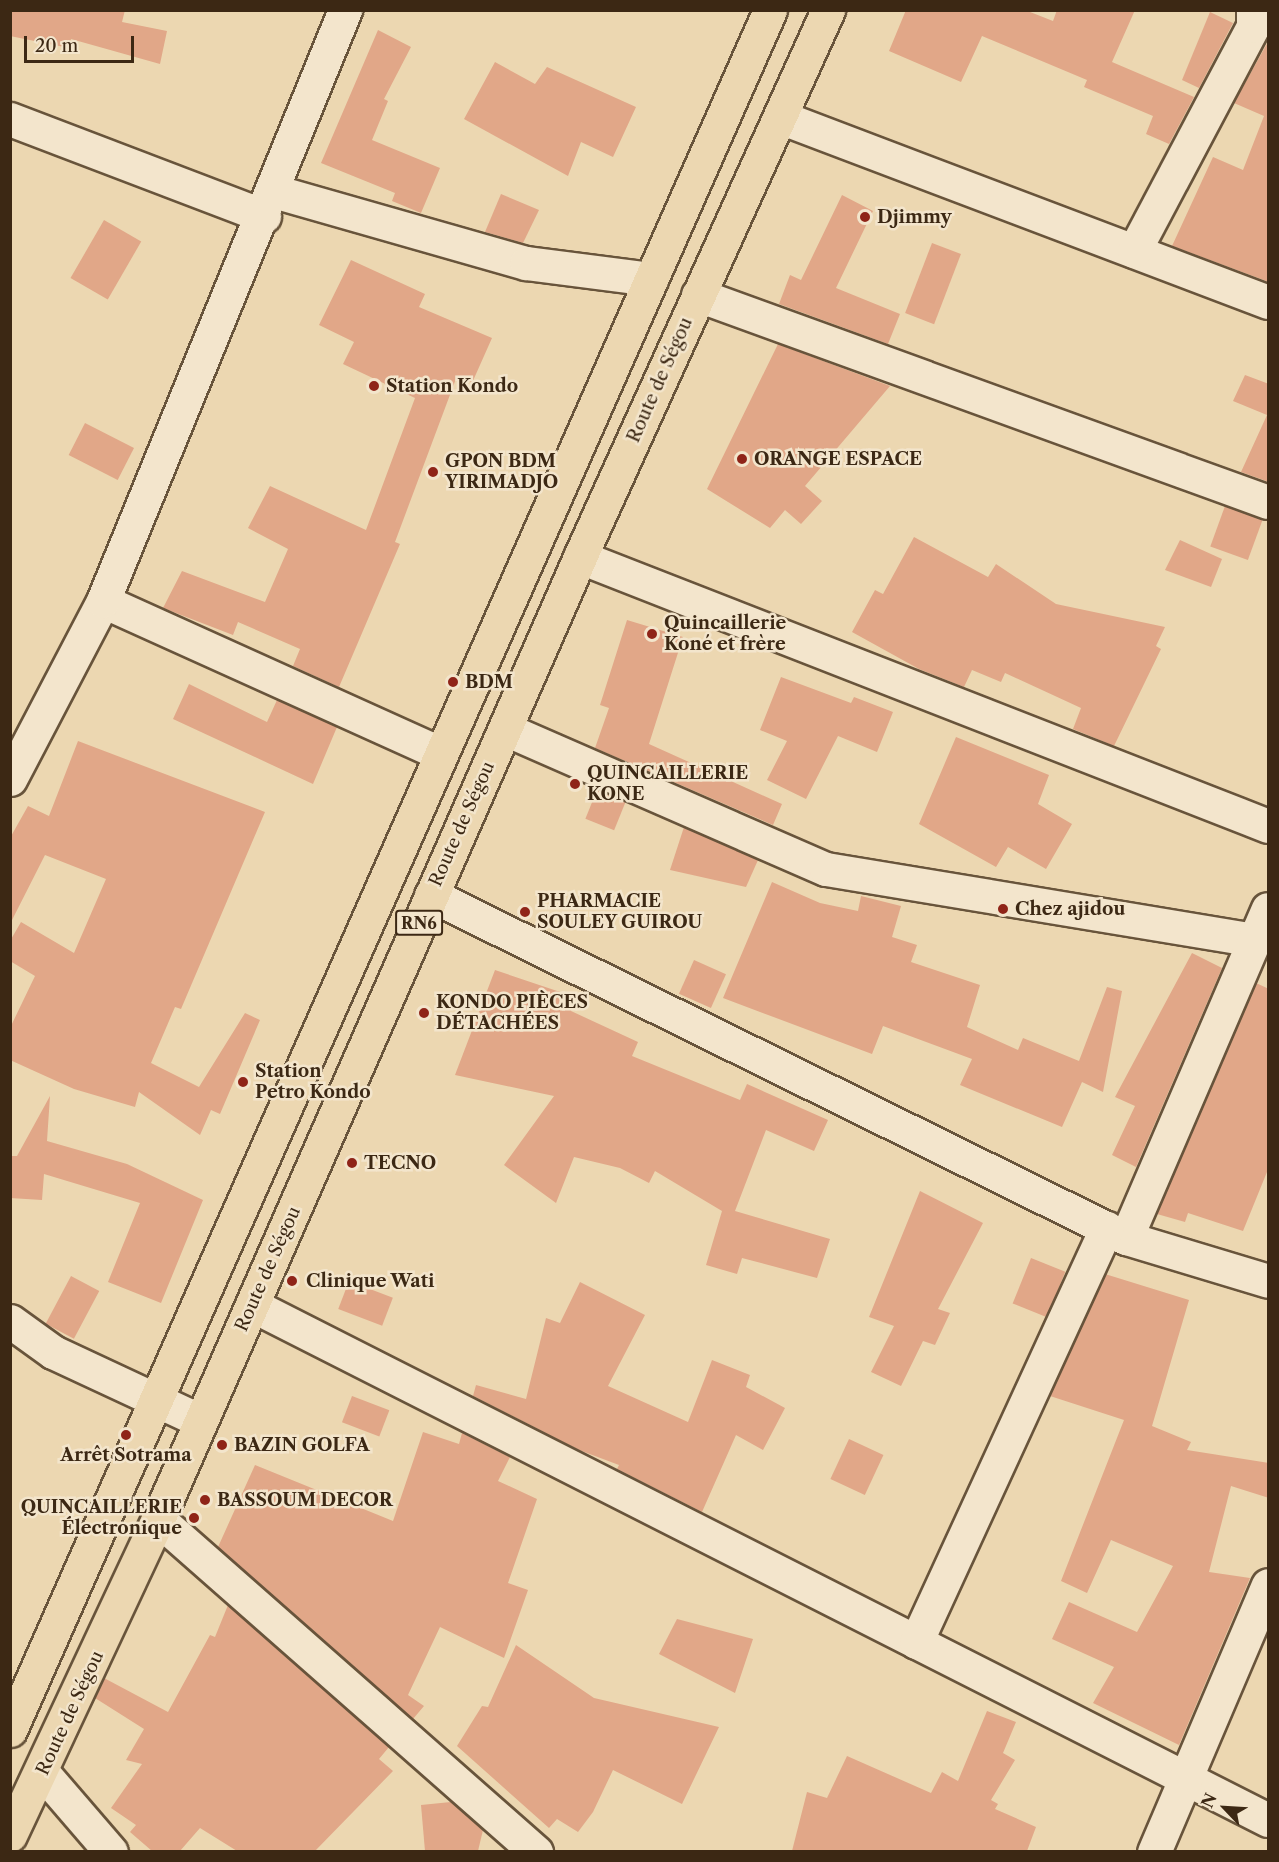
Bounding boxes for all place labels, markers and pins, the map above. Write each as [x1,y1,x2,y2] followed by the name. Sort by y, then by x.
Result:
[877,206,951,228] place label: Djimmy
[858,210,872,224] marker: Djimmy
[386,375,518,397] place label: Station Kondo
[367,379,381,393] marker: Station Kondo
[754,448,922,470] place label: ORANGE ESPACE
[445,451,558,494] place label: GPON BDM YIRIMADJO
[735,452,749,466] marker: ORANGE ESPACE
[426,465,440,479] marker: GPON BDM YIRIMADJO
[664,613,786,656] place label: Quincaillerie Koné et frère
[645,627,659,641] marker: Quincaillerie Koné et frère
[465,671,513,693] place label: BDM
[446,675,460,689] marker: BDM
[587,763,748,806] place label: QUINCAILLERIE KONE
[568,777,582,791] marker: QUINCAILLERIE KONE
[537,891,703,934] place label: PHARMACIE SOULEY GUIROU
[1015,898,1125,920] place label: Chez ajidou
[996,902,1010,916] marker: Chez ajidou
[518,905,532,919] marker: PHARMACIE SOULEY GUIROU
[436,992,588,1034] place label: KONDO PIÈCES DÉTACHÉES
[417,1006,431,1020] marker: KONDO PIÈCES DÉTACHÉES
[255,1061,371,1104] place label: Station Petro Kondo
[236,1075,250,1089] marker: Station Petro Kondo
[364,1152,436,1174] place label: TECNO
[345,1156,359,1170] marker: TECNO
[306,1270,435,1292] place label: Clinique Wati
[283,1272,301,1290] marker: Clinique Wati
[119,1428,133,1442] marker: Arrêt Sotrama
[234,1434,370,1456] place label: BAZIN GOLFA
[215,1438,229,1452] marker: BAZIN GOLFA
[60,1444,192,1466] place label: Arrêt Sotrama
[217,1489,393,1511] place label: BASSOUM DECOR
[198,1493,212,1507] marker: BASSOUM DECOR
[21,1497,182,1540] place label: QUINCAILLERIE Électronique
[187,1511,201,1525] marker: QUINCAILLERIE Électronique

